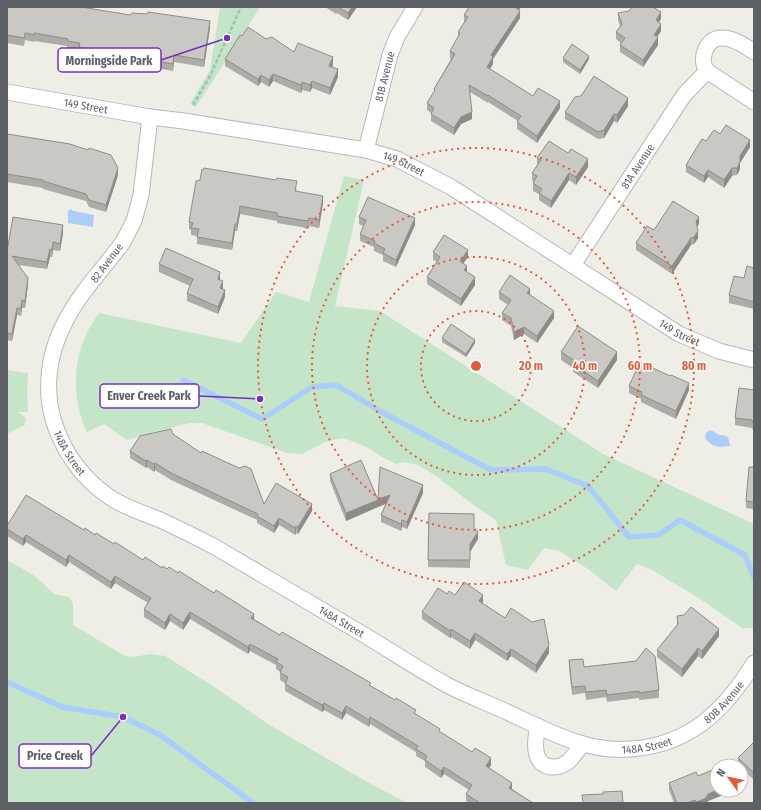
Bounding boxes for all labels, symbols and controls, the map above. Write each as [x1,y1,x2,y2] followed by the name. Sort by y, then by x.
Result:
[58,48,161,72] callout: Morningside Park
[372,49,397,103] street label: 81B Avenue
[66,54,153,68] text: Morningside Park
[63,96,109,116] street label: 149 Street
[618,141,657,191] street label: 81A Avenue
[382,149,427,179] street label: 149 Street
[88,241,126,285] street label: 82 Avenue
[657,316,702,349] street label: 149 Street
[469,359,483,373] centre of rings
[518,359,543,373] text: 20 m
[573,359,597,373] text: 40 m
[628,359,652,373] text: 60 m
[682,359,706,373] text: 80 m
[100,384,199,408] callout: Enver Creek Park
[107,389,192,403] text: Enver Creek Park
[51,428,89,478] street label: 148A Street
[316,603,367,640] street label: 148A Street
[701,678,746,726] street label: 80B Avenue
[621,734,674,756] street label: 148A Street
[19,744,91,768] callout: Price Creek
[27,749,84,763] text: Price Creek
[709,758,749,798] north arrow
[714,767,728,779] text: N

